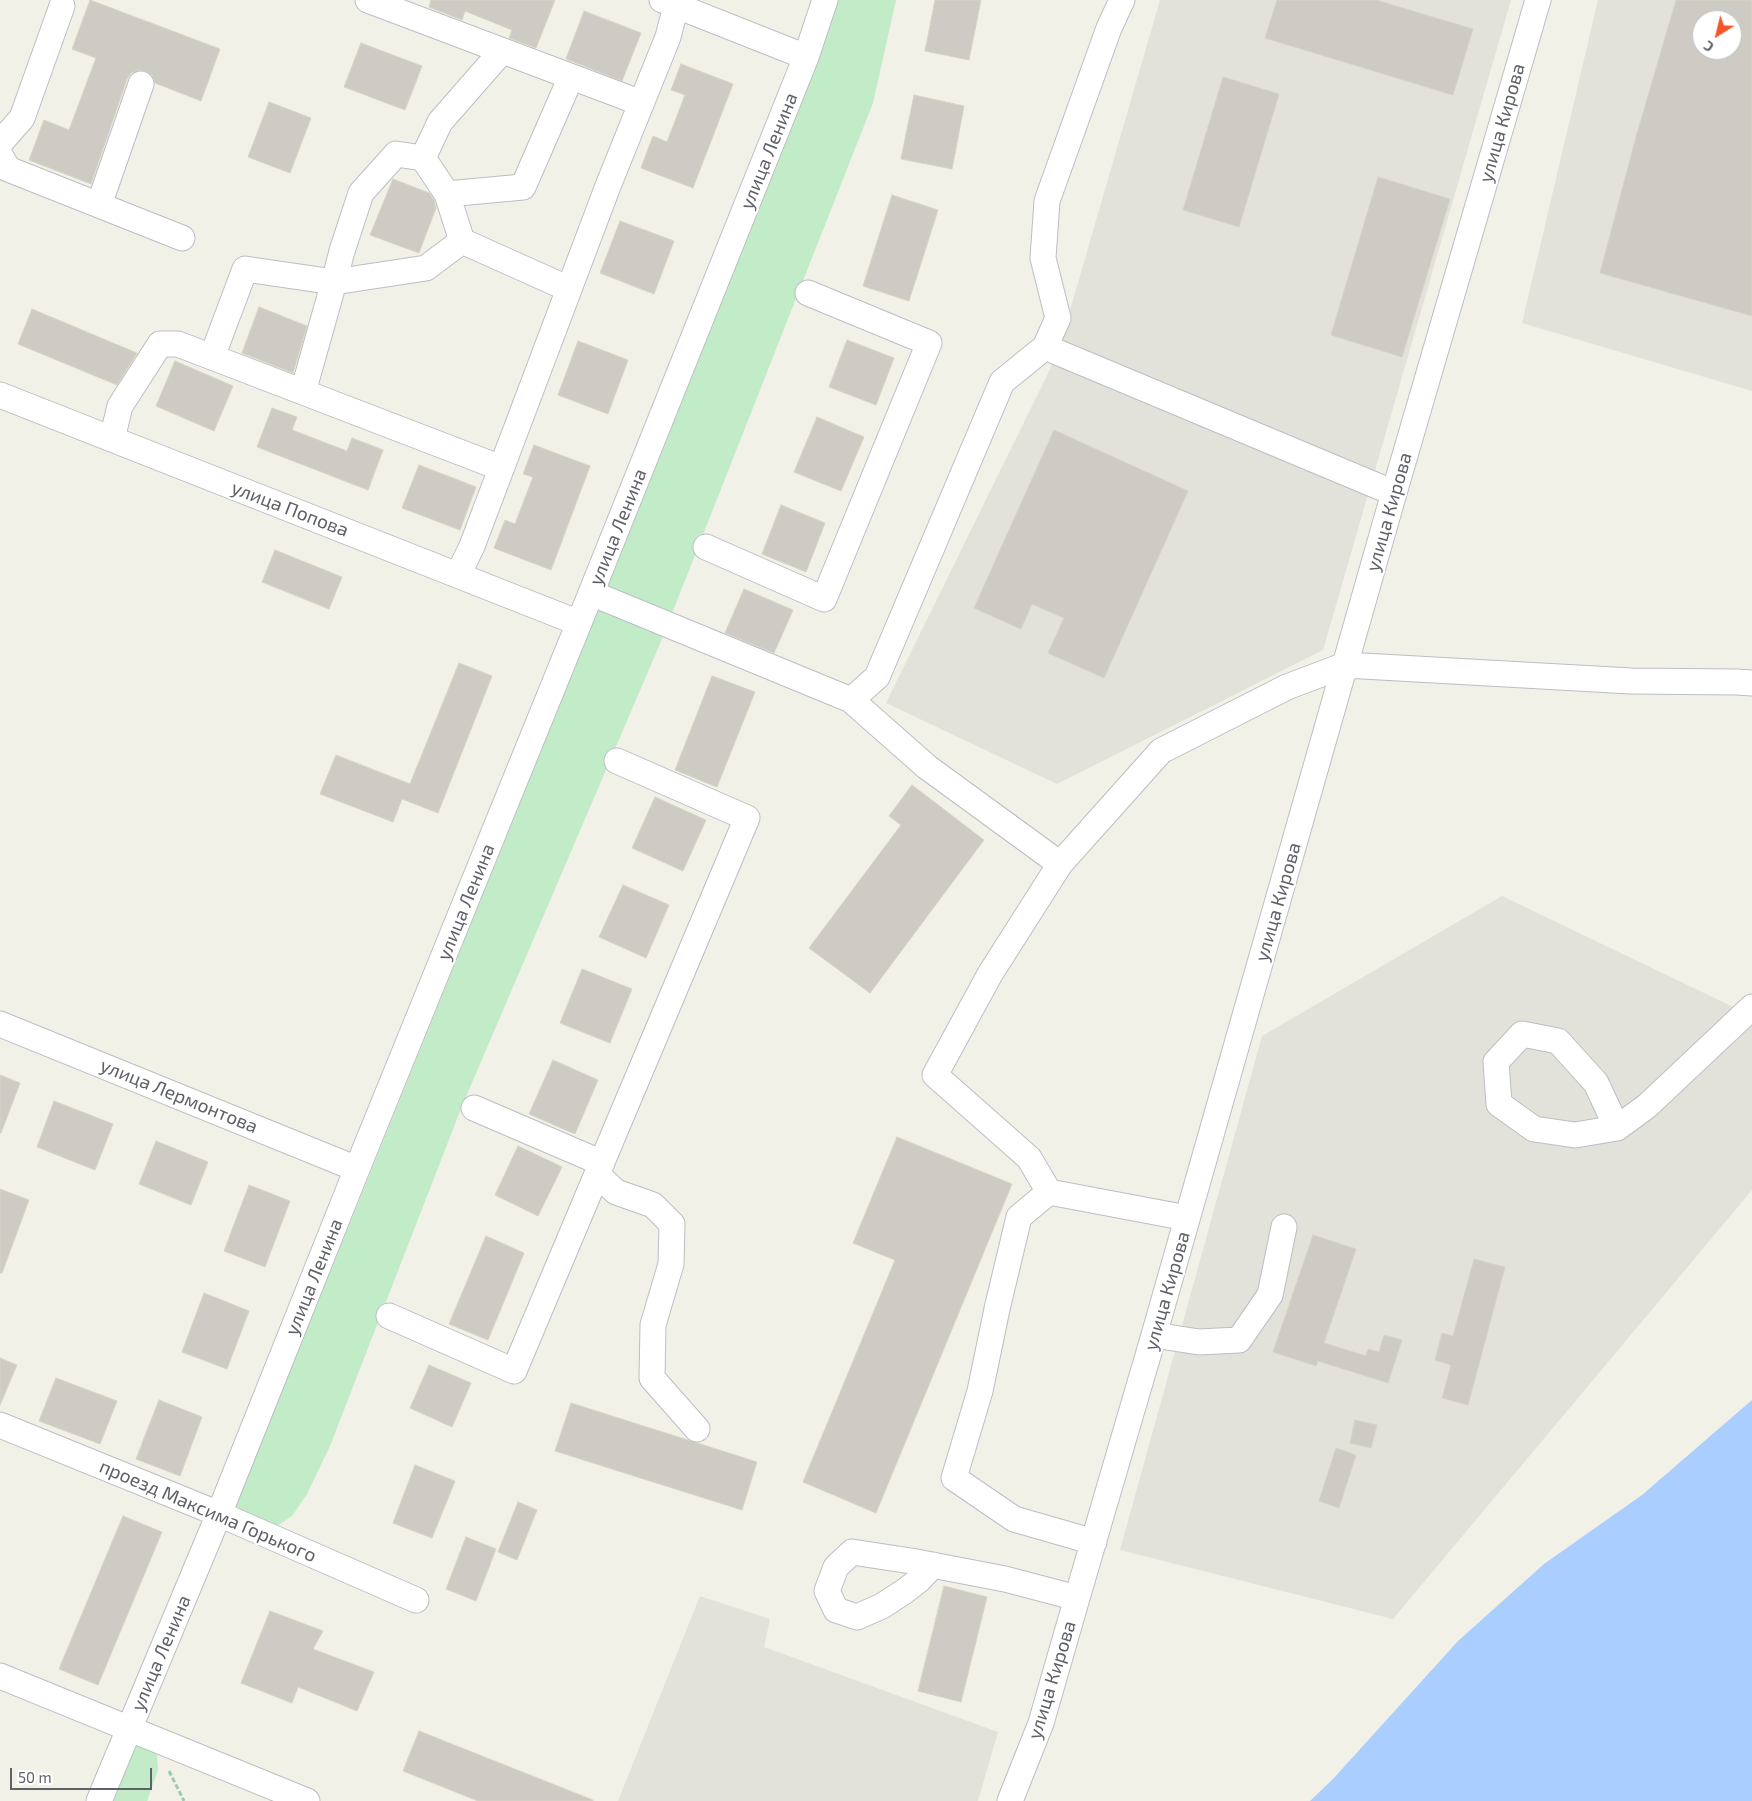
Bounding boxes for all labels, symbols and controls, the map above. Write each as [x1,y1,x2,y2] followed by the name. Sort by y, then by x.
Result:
[1692,10,1742,60] north arrow
[1700,37,1717,56] text: С
[1474,61,1530,185] street label: улица Кирова
[735,89,803,213] street label: улица Ленина
[1361,450,1417,574] street label: улица Кирова
[584,465,652,589] street label: улица Ленина
[228,476,352,542] street label: улица Попова
[432,840,500,964] street label: улица Ленина
[1250,840,1306,964] street label: улица Кирова
[97,1054,261,1138] street label: улица Лермонтова
[280,1215,348,1339] street label: улица Ленина
[1139,1229,1195,1353] street label: улица Кирова
[96,1455,320,1567] street label: проезд Максима Горького
[126,1592,196,1714] street label: улица Ленина
[1023,1618,1081,1742] street label: улица Кирова
[12,1758,155,1790] scale bar
[18,1768,52,1786] text: 50 m

